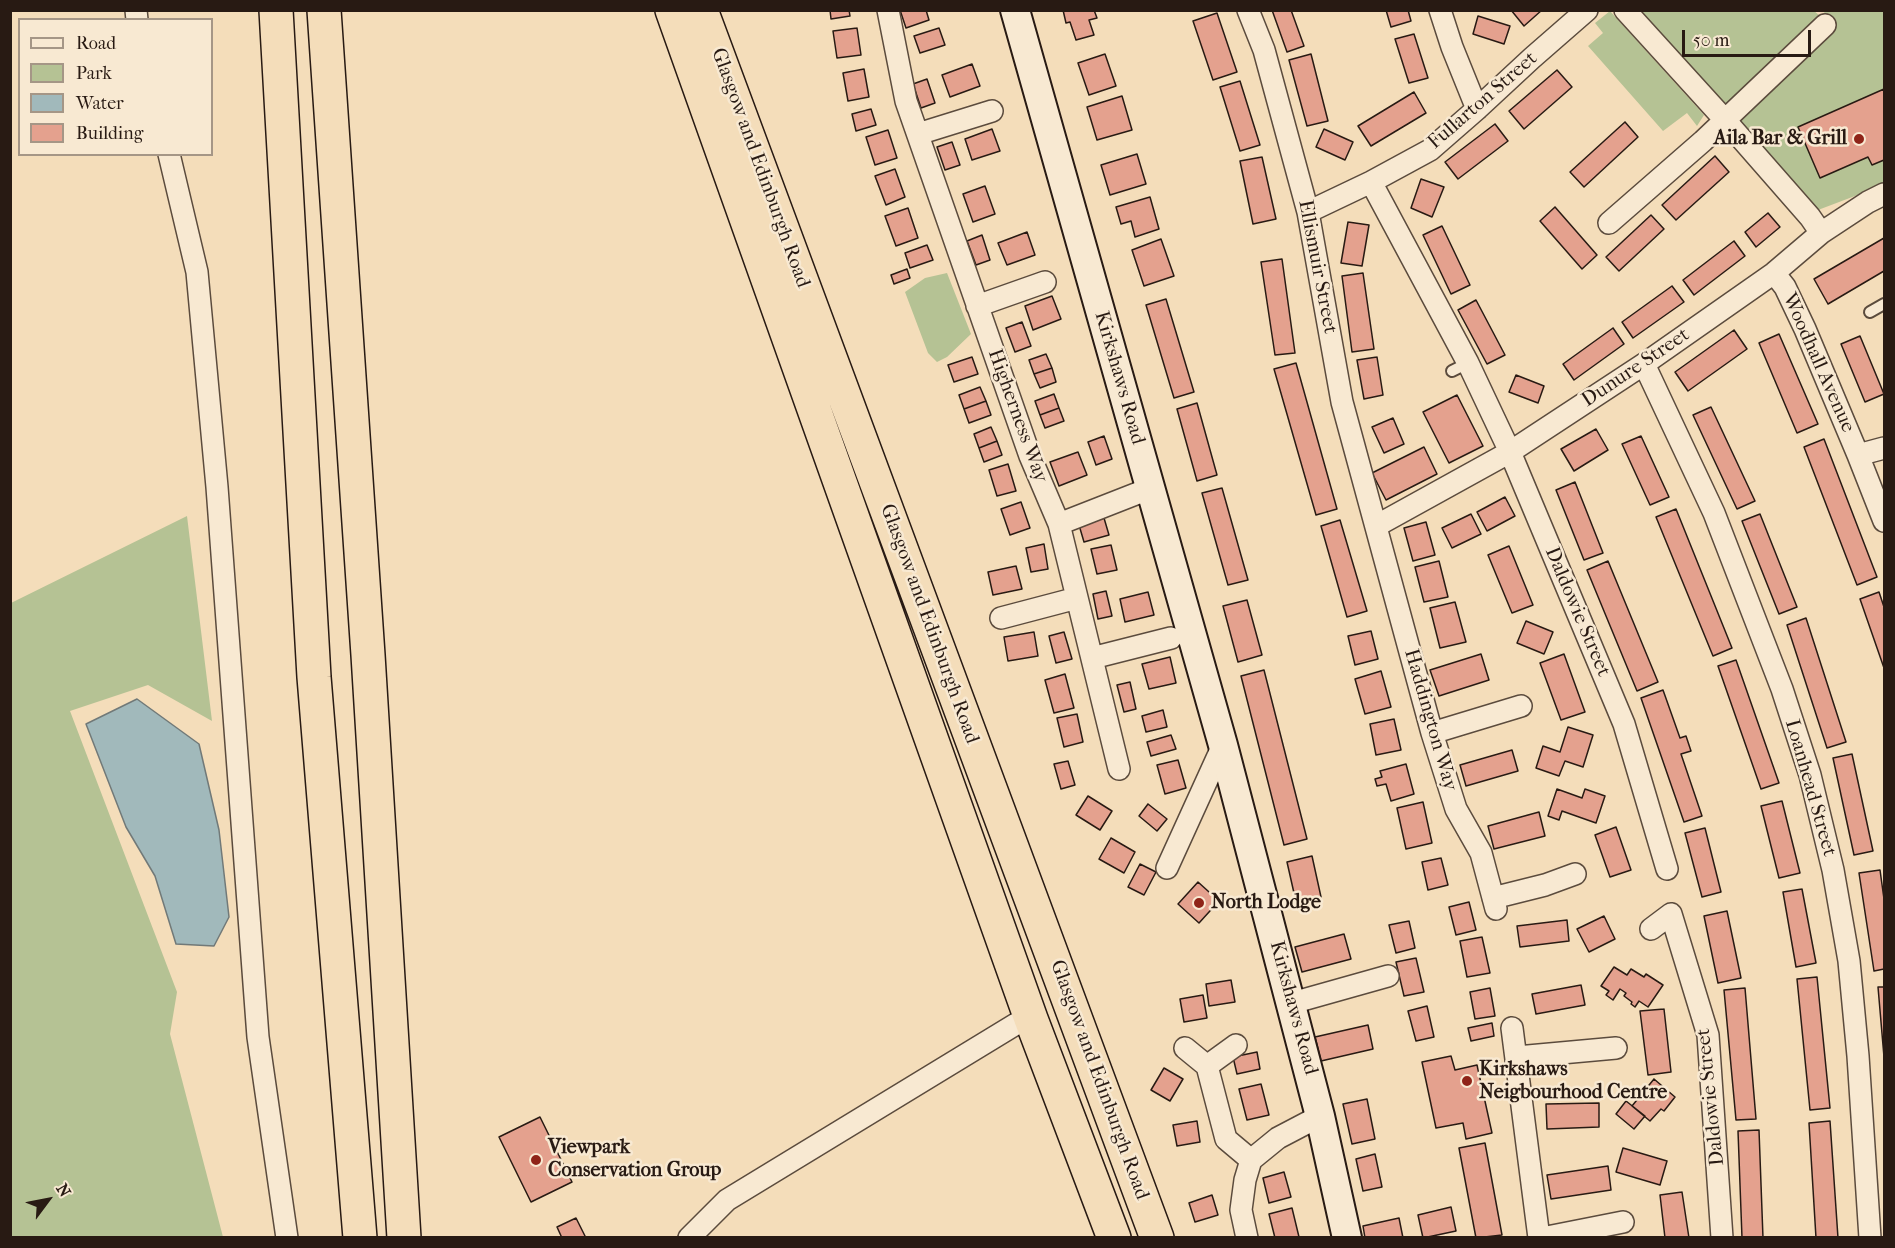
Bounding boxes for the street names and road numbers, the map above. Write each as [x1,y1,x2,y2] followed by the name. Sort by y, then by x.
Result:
[705,45,815,291] street label: Glasgow and Edinburgh Road
[1424,47,1542,155] street label: Fullarton Street
[1292,198,1342,336] street label: Ellismuir Street
[1777,290,1859,436] street label: Woodhall Avenue
[1089,309,1149,447] street label: Kirkshaws Road
[1578,323,1694,413] street label: Dunure Street
[982,346,1052,486] street label: Higherness Way
[874,501,984,747] street label: Glasgow and Edinburgh Road
[1539,544,1615,680] street label: Daldowie Street
[1398,646,1462,794] street label: Haddington Way
[1779,717,1841,859] street label: Loanhead Street
[1264,938,1322,1078] street label: Kirkshaws Road
[1044,957,1154,1203] street label: Glasgow and Edinburgh Road
[1692,1027,1730,1167] street label: Daldowie Street

